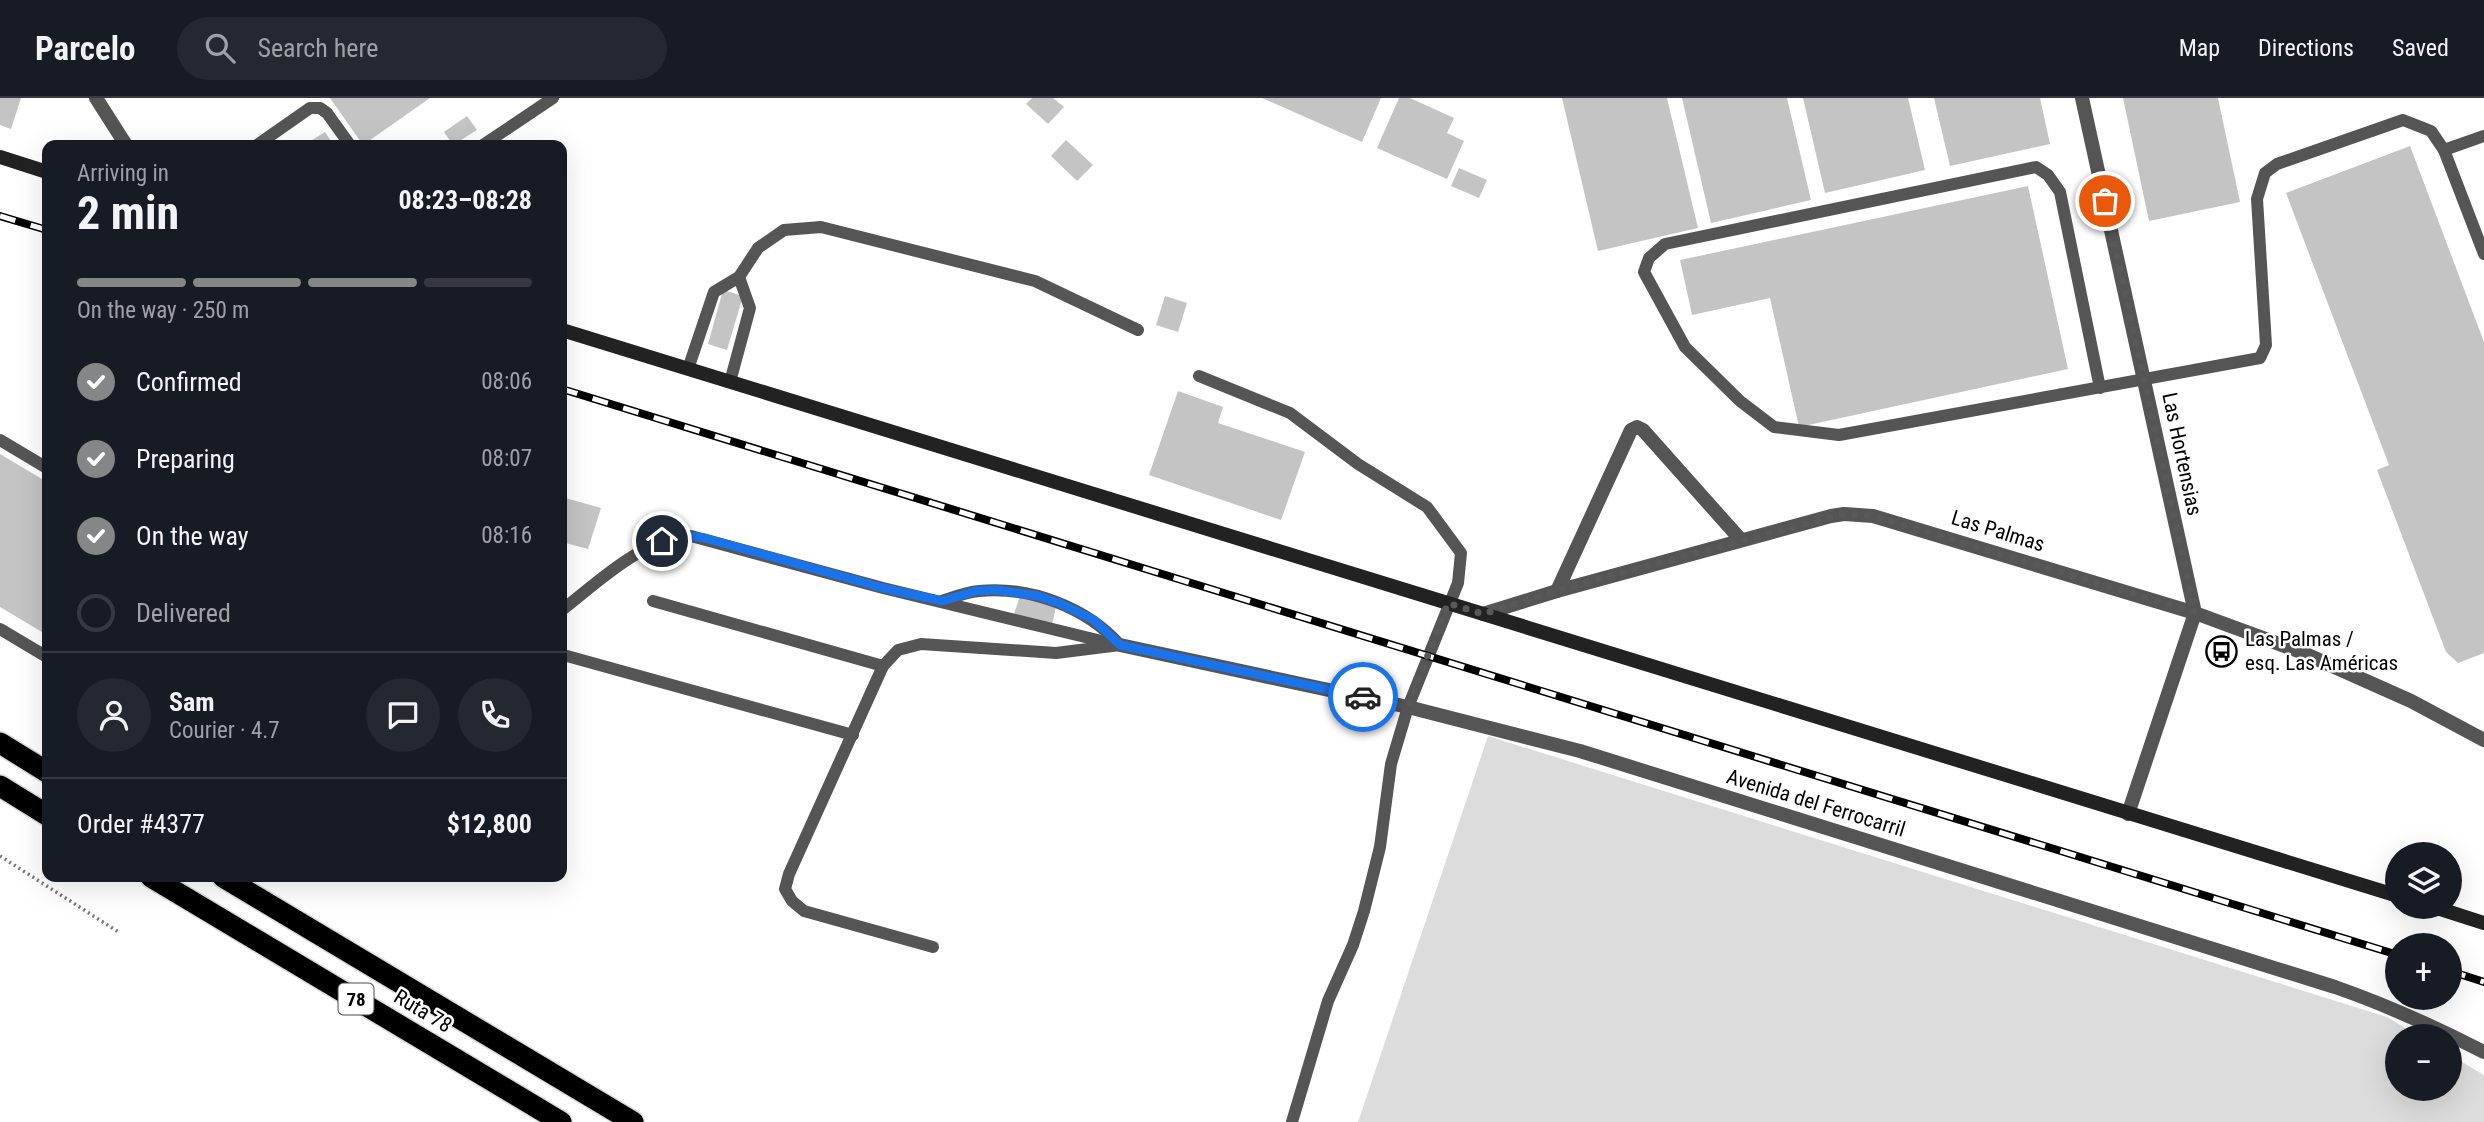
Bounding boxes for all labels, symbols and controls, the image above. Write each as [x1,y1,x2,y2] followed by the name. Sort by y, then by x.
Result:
[177,17,667,80] search box
[35,29,135,68] text: Parcelo
[201,29,239,67] icon: search
[257,33,378,63] text: Search here
[2179,34,2220,62] text: Map
[2258,34,2354,62] text: Directions
[2392,34,2449,62] text: Saved
[77,160,169,187] text: Arriving in
[2075,171,2135,231] pin
[2086,182,2124,220] icon: bag
[398,185,532,215] text: 08:23–08:28
[77,186,179,240] text: 2 min
[77,297,249,324] text: On the way · 250 m
[77,363,115,401] icon: check
[136,367,242,397] text: Confirmed
[481,368,532,395] text: 08:06
[2157,390,2207,518] street label: Las Hortensias
[77,440,115,478] icon: check
[136,444,235,474] text: Preparing
[481,445,532,472] text: 08:07
[1948,505,2048,557] street label: Las Palmas
[632,511,692,571] pin
[77,517,115,555] icon: check
[136,521,249,551] text: On the way
[481,522,532,549] text: 08:16
[643,522,681,560] icon: home
[136,598,231,628] text: Delivered
[2245,627,2398,675] place label: Las Palmas / esq. Las Américas
[2205,634,2239,668] bus stop icon: Las Palmas / esq. Las Américas
[1328,662,1398,732] courier
[77,678,151,752] button: person
[366,678,440,752] button: chat
[458,678,532,752] button: phone
[1344,678,1382,716] icon: car
[169,687,215,717] text: Sam
[169,717,280,744] text: Courier · 4.7
[1724,764,1908,842] street label: Avenida del Ferrocarril
[77,809,205,839] text: Order #4377
[447,809,532,839] text: $12,800
[2385,842,2462,1101] map controls
[2385,842,2462,919] button: layers
[2385,933,2462,1010] button: +
[338,984,374,1015] road number: 78
[390,984,456,1038] street label: Ruta 78
[2385,1024,2462,1101] button: −

